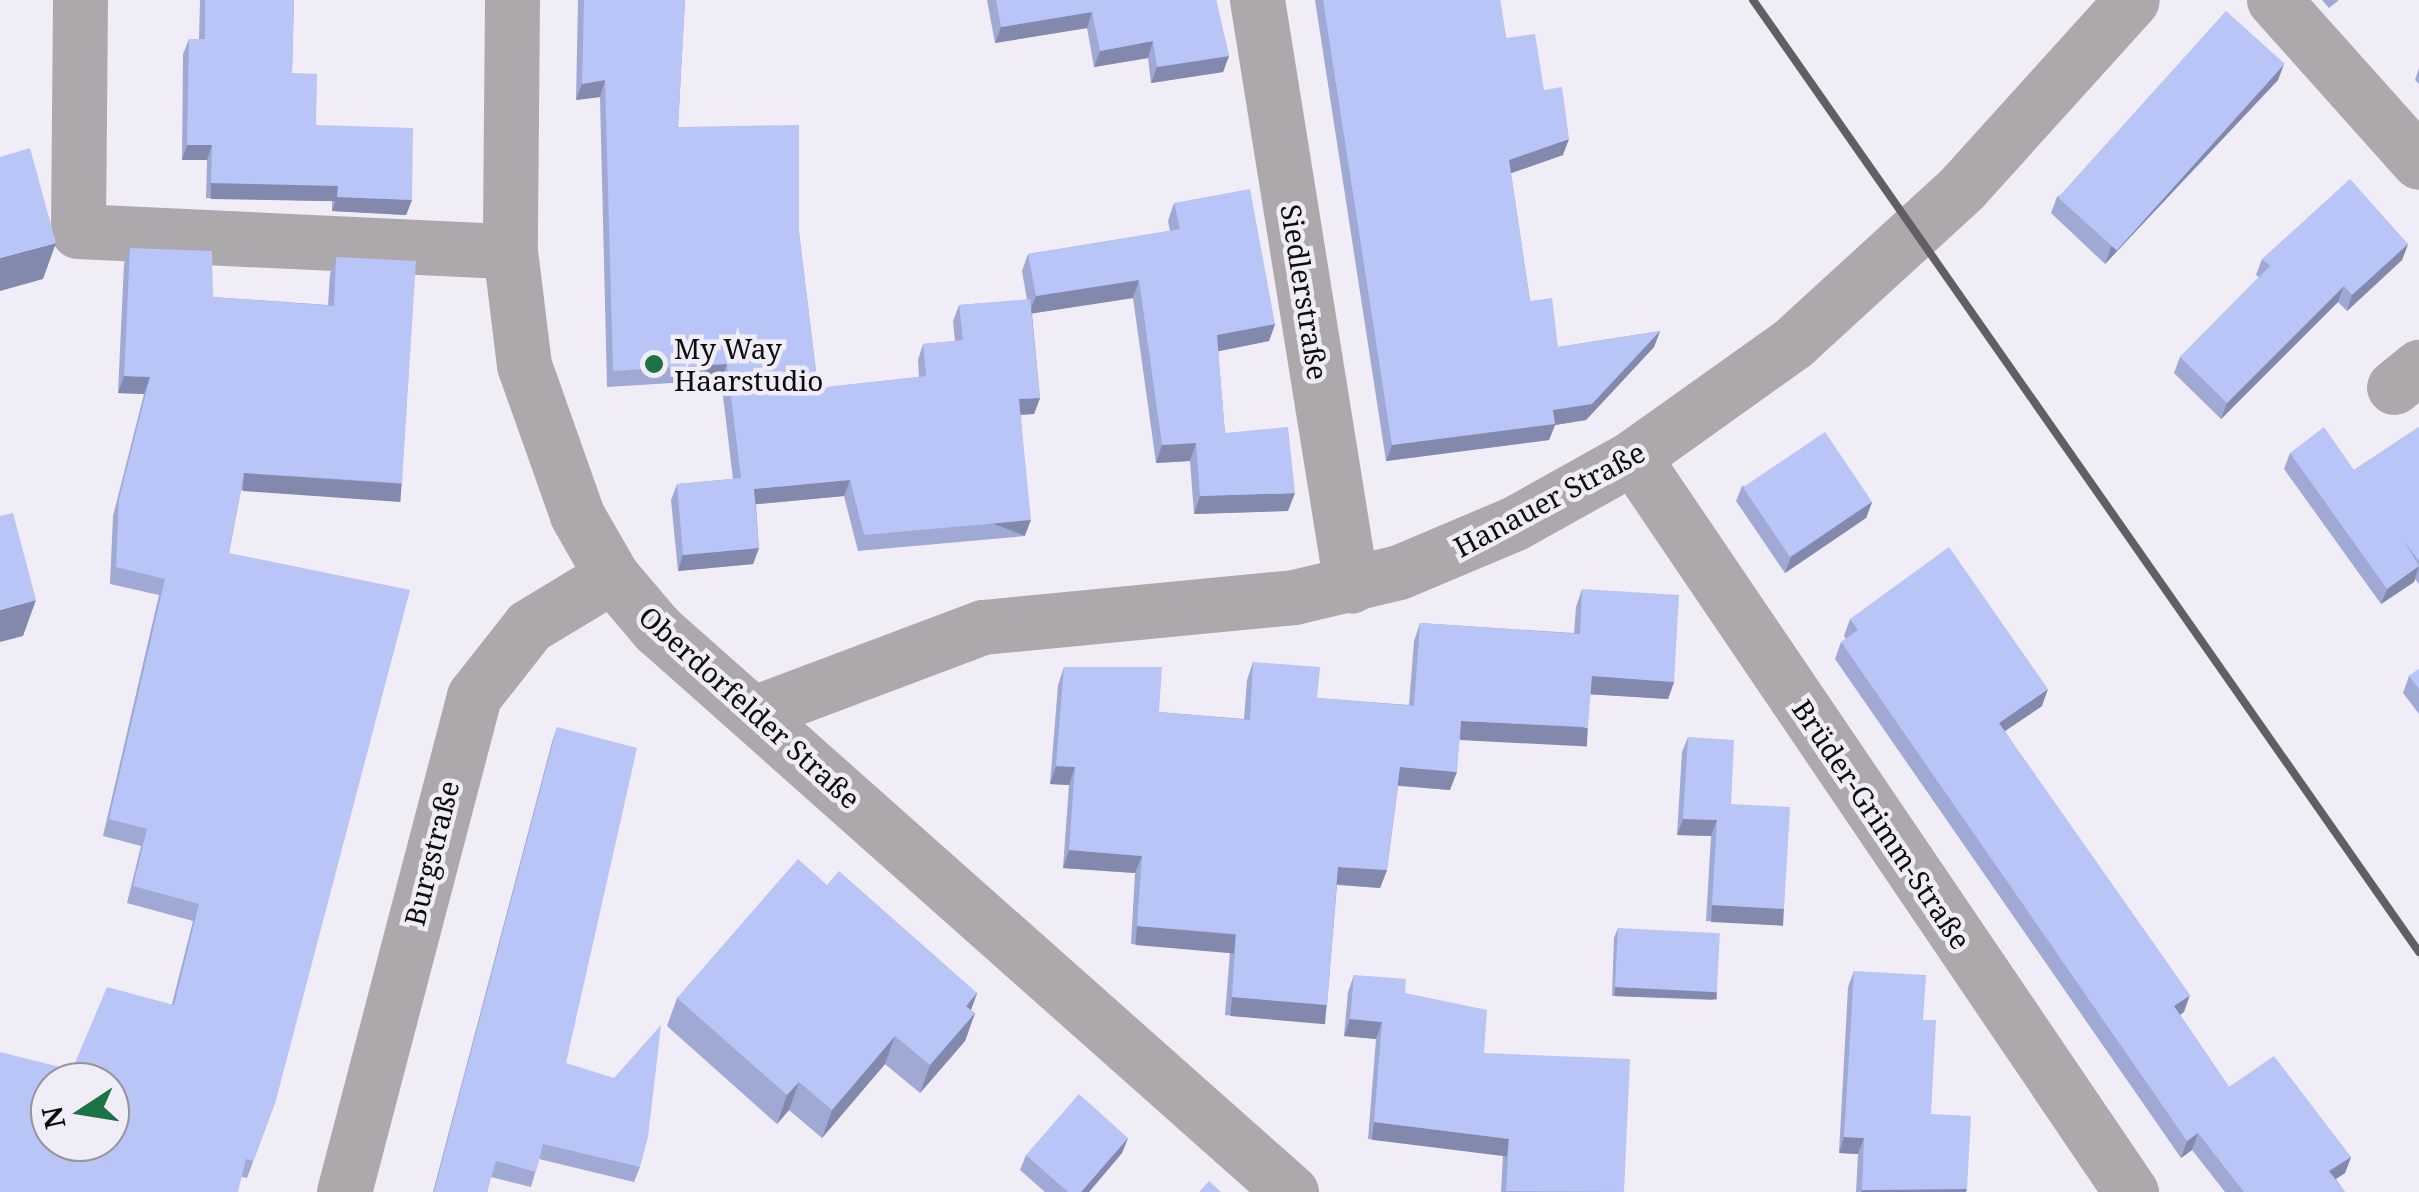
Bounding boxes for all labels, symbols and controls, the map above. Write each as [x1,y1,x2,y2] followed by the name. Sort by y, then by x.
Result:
[1275,202,1335,382] street label: Siedlerstraße
[674,331,823,397] place label: My Way Haarstudio
[643,353,665,375] marker: My Way Haarstudio
[1448,434,1650,564] street label: Hanauer Straße
[633,599,867,815] street label: Oberdorfelder Straße
[1786,693,1978,955] street label: Brüder-Grimm-Straße
[397,777,465,929] street label: Burgstraße
[30,1062,130,1162] north arrow
[32,1103,73,1133] text: N

